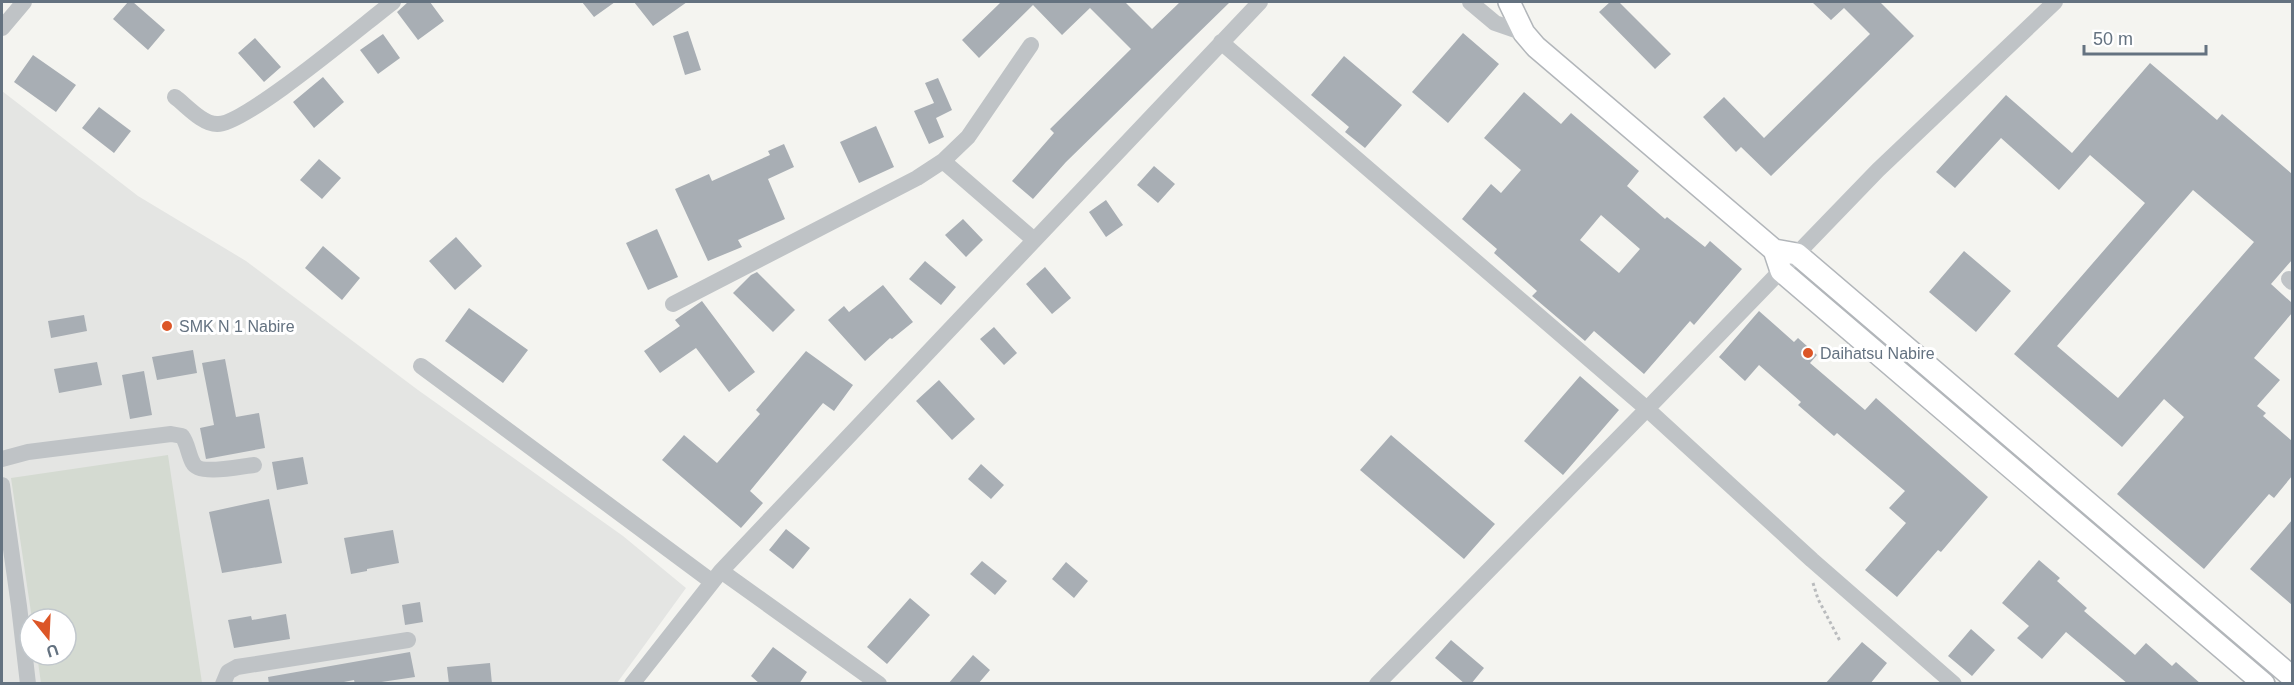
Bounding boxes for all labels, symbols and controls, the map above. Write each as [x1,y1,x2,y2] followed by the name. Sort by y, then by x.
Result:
[2084,18,2206,56] scale bar
[2093,29,2133,49] text: 50 m
[179,318,295,335] place label: SMK N 1 Nabire
[160,319,174,333] marker: SMK N 1 Nabire
[1820,345,1935,362] place label: Daihatsu Nabire
[1801,346,1815,360] marker: Daihatsu Nabire
[18,607,78,667] north arrow
[44,641,61,661] text: U

